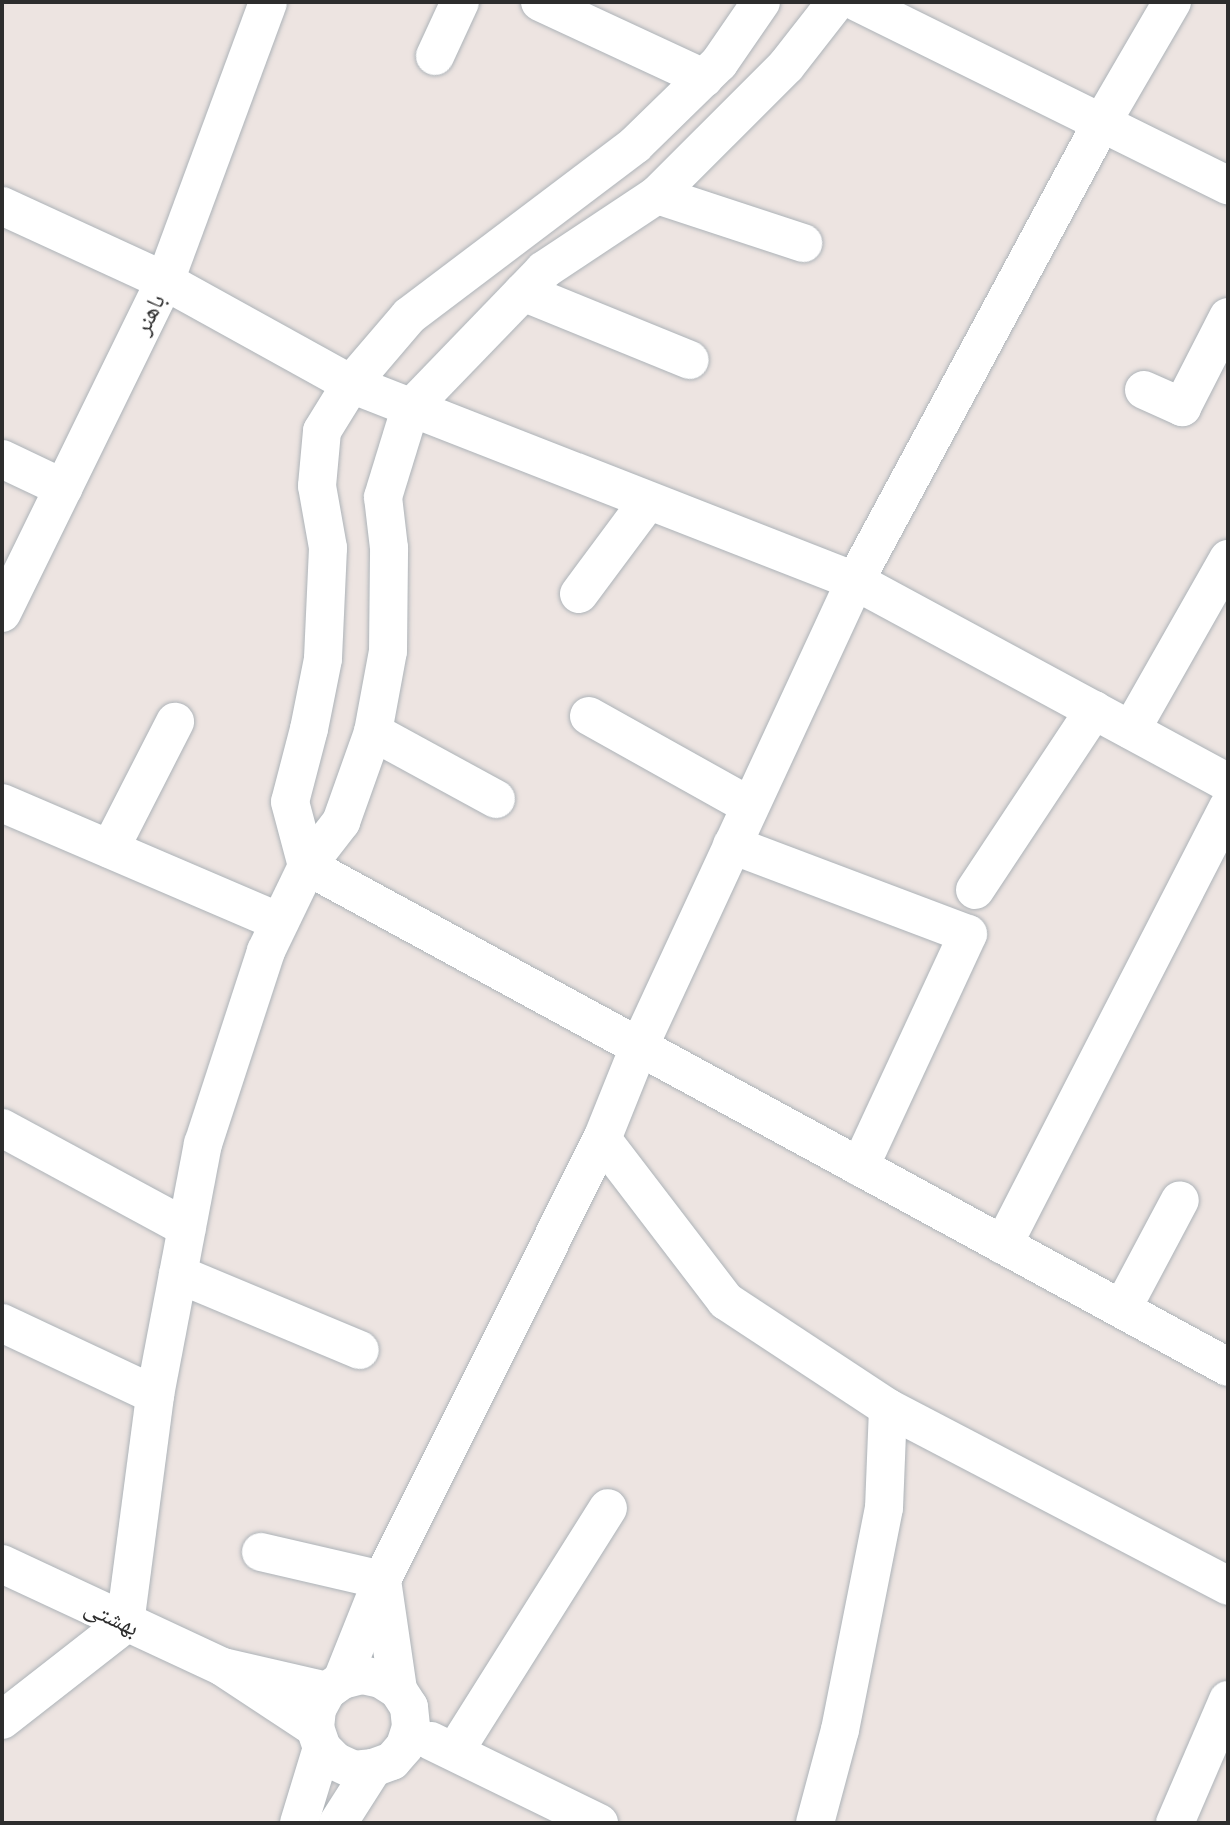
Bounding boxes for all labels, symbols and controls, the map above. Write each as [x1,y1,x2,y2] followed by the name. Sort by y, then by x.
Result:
[127,289,171,339] street label: باهنر
[80,1592,144,1642] street label: بهشتی

